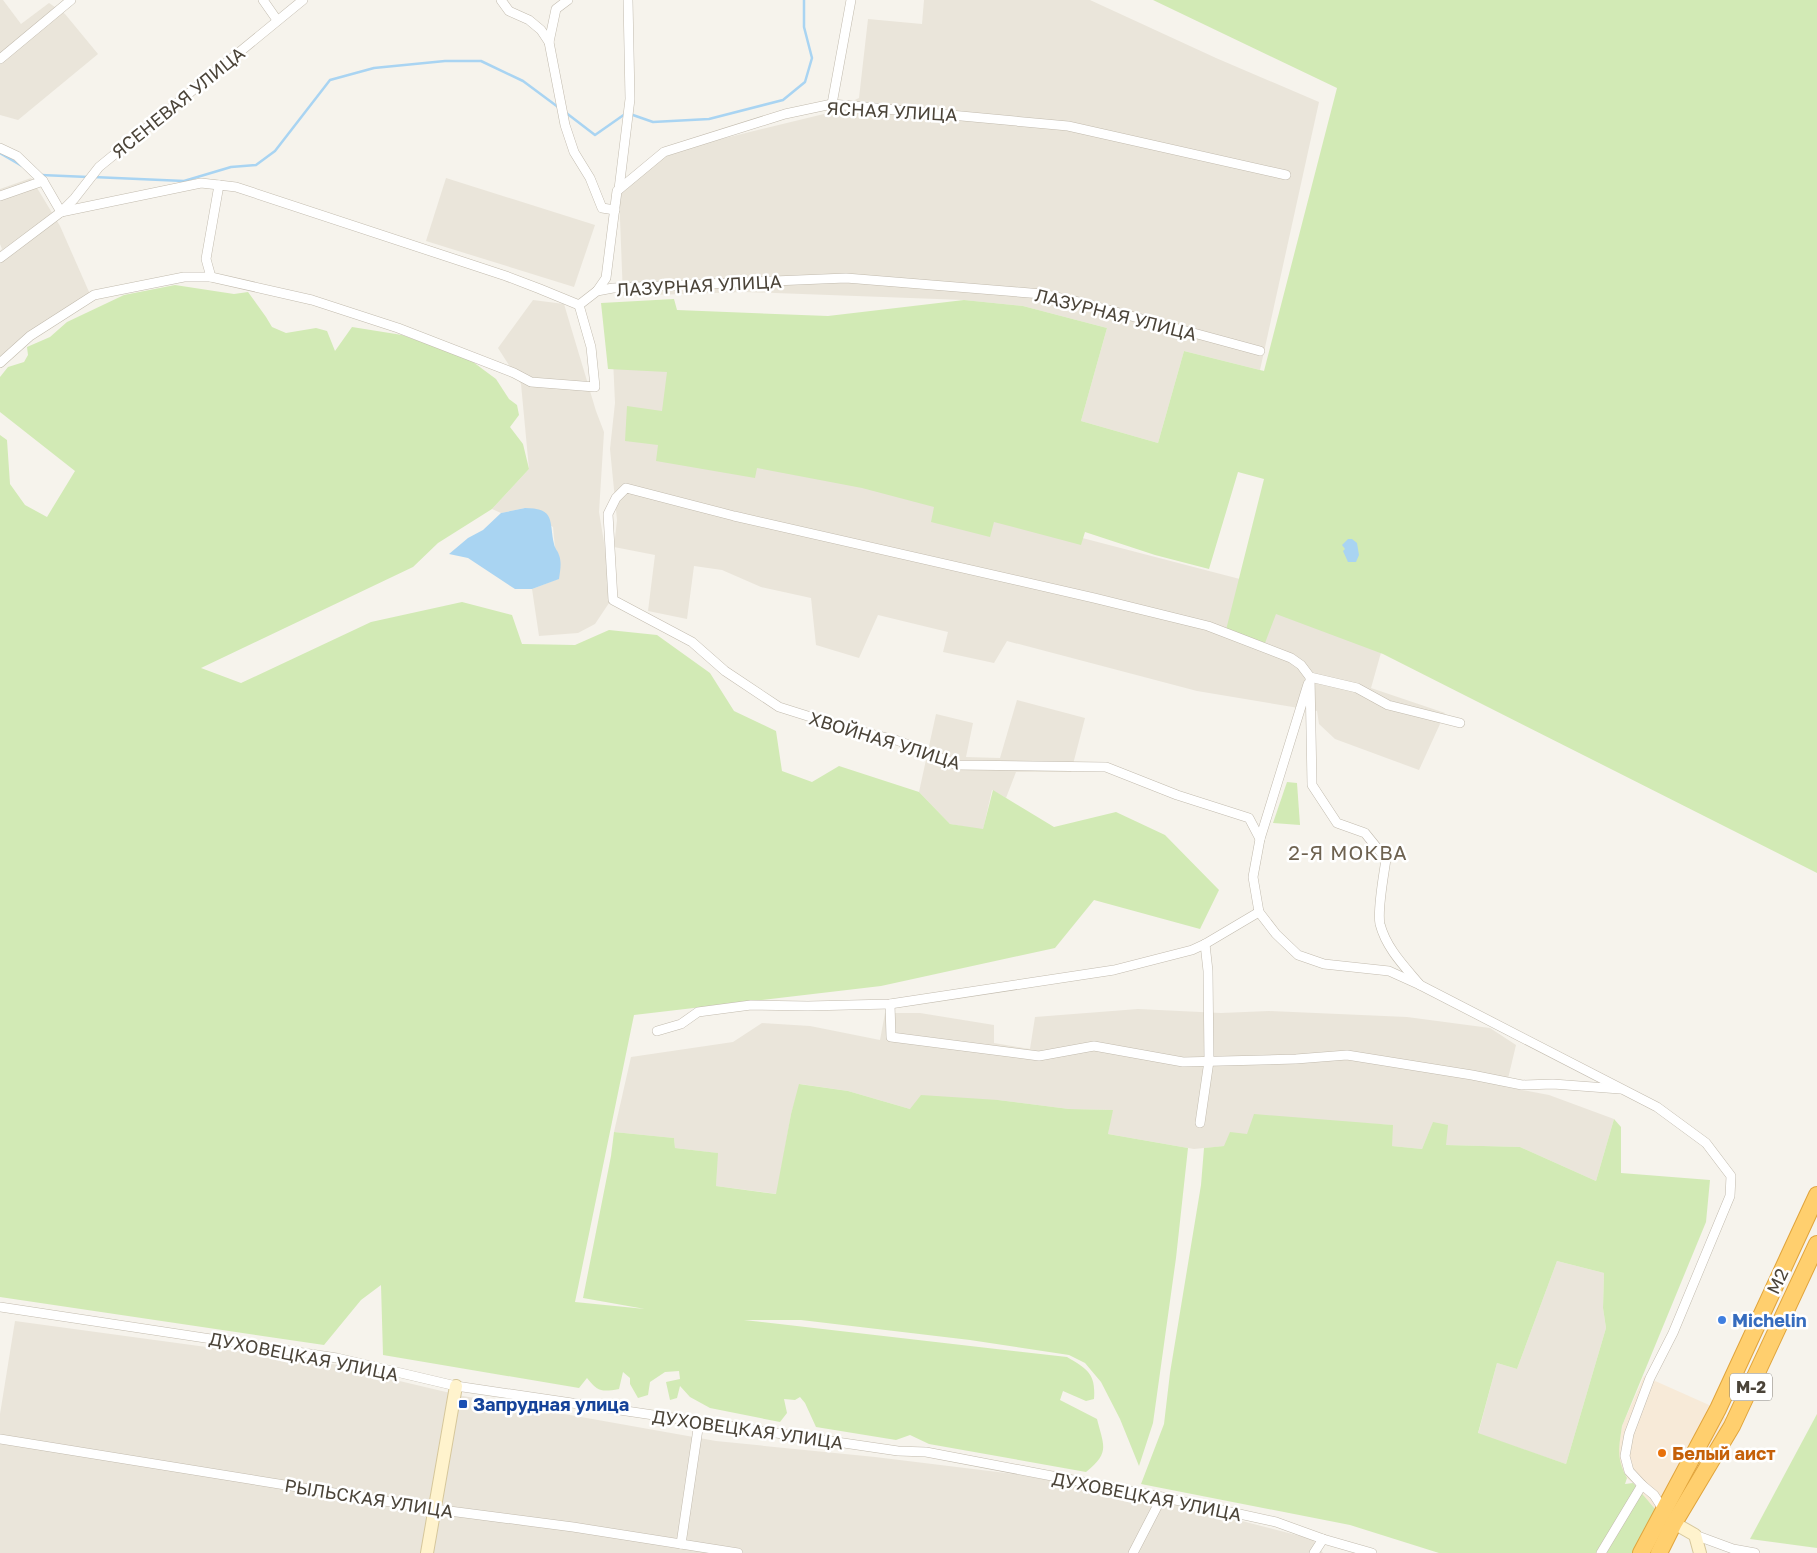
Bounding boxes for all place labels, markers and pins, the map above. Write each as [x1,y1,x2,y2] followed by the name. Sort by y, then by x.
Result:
[1732,1309,1807,1331] place label: Michelin
[1716,1314,1728,1326] marker: Michelin
[473,1393,629,1415] place label: Запрудная улица
[457,1398,469,1410] marker: Запрудная улица
[1672,1442,1776,1464] place label: Белый аист
[1656,1447,1668,1459] marker: Белый аист

